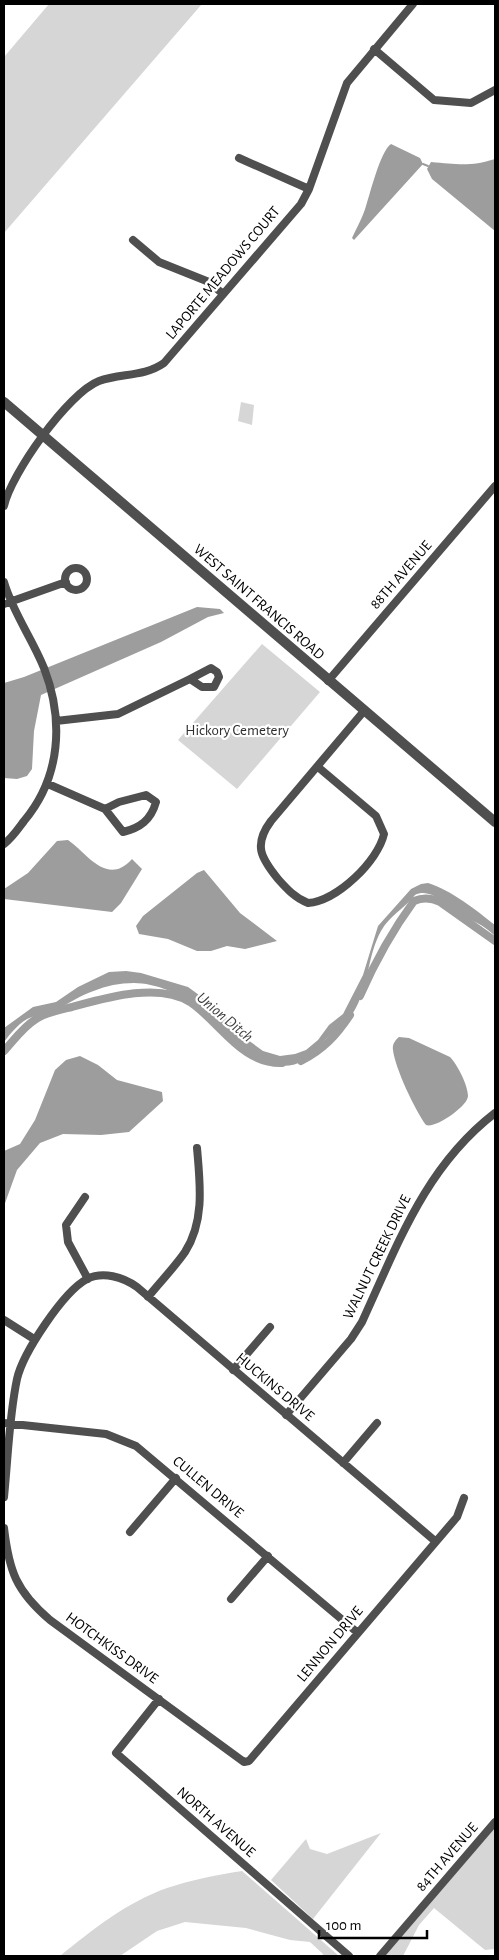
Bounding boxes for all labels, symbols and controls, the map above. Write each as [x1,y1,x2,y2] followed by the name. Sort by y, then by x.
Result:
[163,203,283,342] street label: LAPORTE MEADOWS COURT
[367,538,435,612] street label: 88TH AVENUE
[191,541,327,663] street label: WEST SAINT FRANCIS ROAD
[185,723,289,738] park label: Hickory Cemetery
[194,989,256,1045] water label: Union Ditch
[340,1193,414,1321] street label: WALNUT CREEK DRIVE
[233,1350,317,1424] street label: HUCKINS DRIVE
[170,1453,246,1521] street label: CULLEN DRIVE
[294,1603,366,1685] street label: LENNON DRIVE
[63,1610,161,1686] street label: HOTCHKISS DRIVE
[174,1784,258,1860] street label: NORTH AVENUE
[413,1820,481,1894] street label: 84TH AVENUE
[319,1908,426,1940] scale bar
[326,1918,361,1933] text: 100 m

